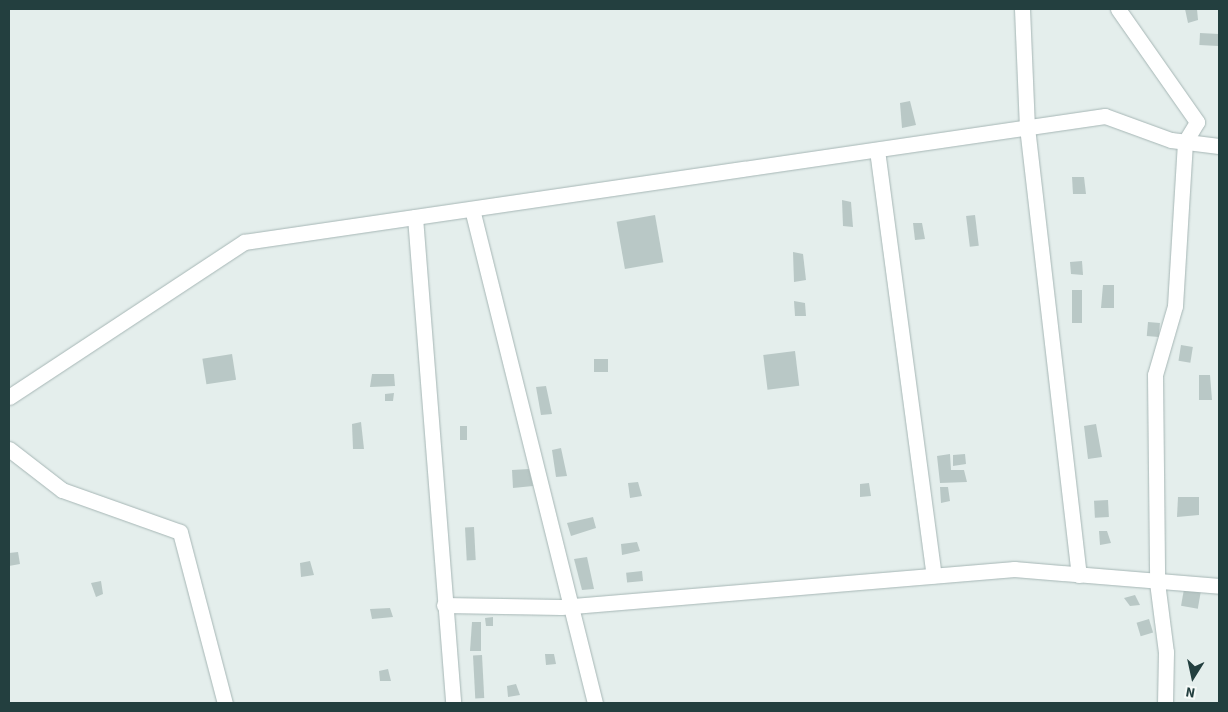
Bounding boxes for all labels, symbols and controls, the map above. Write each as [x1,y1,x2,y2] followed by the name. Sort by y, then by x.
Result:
[1168,652,1218,702] north arrow
[1184,681,1197,702] text: N

